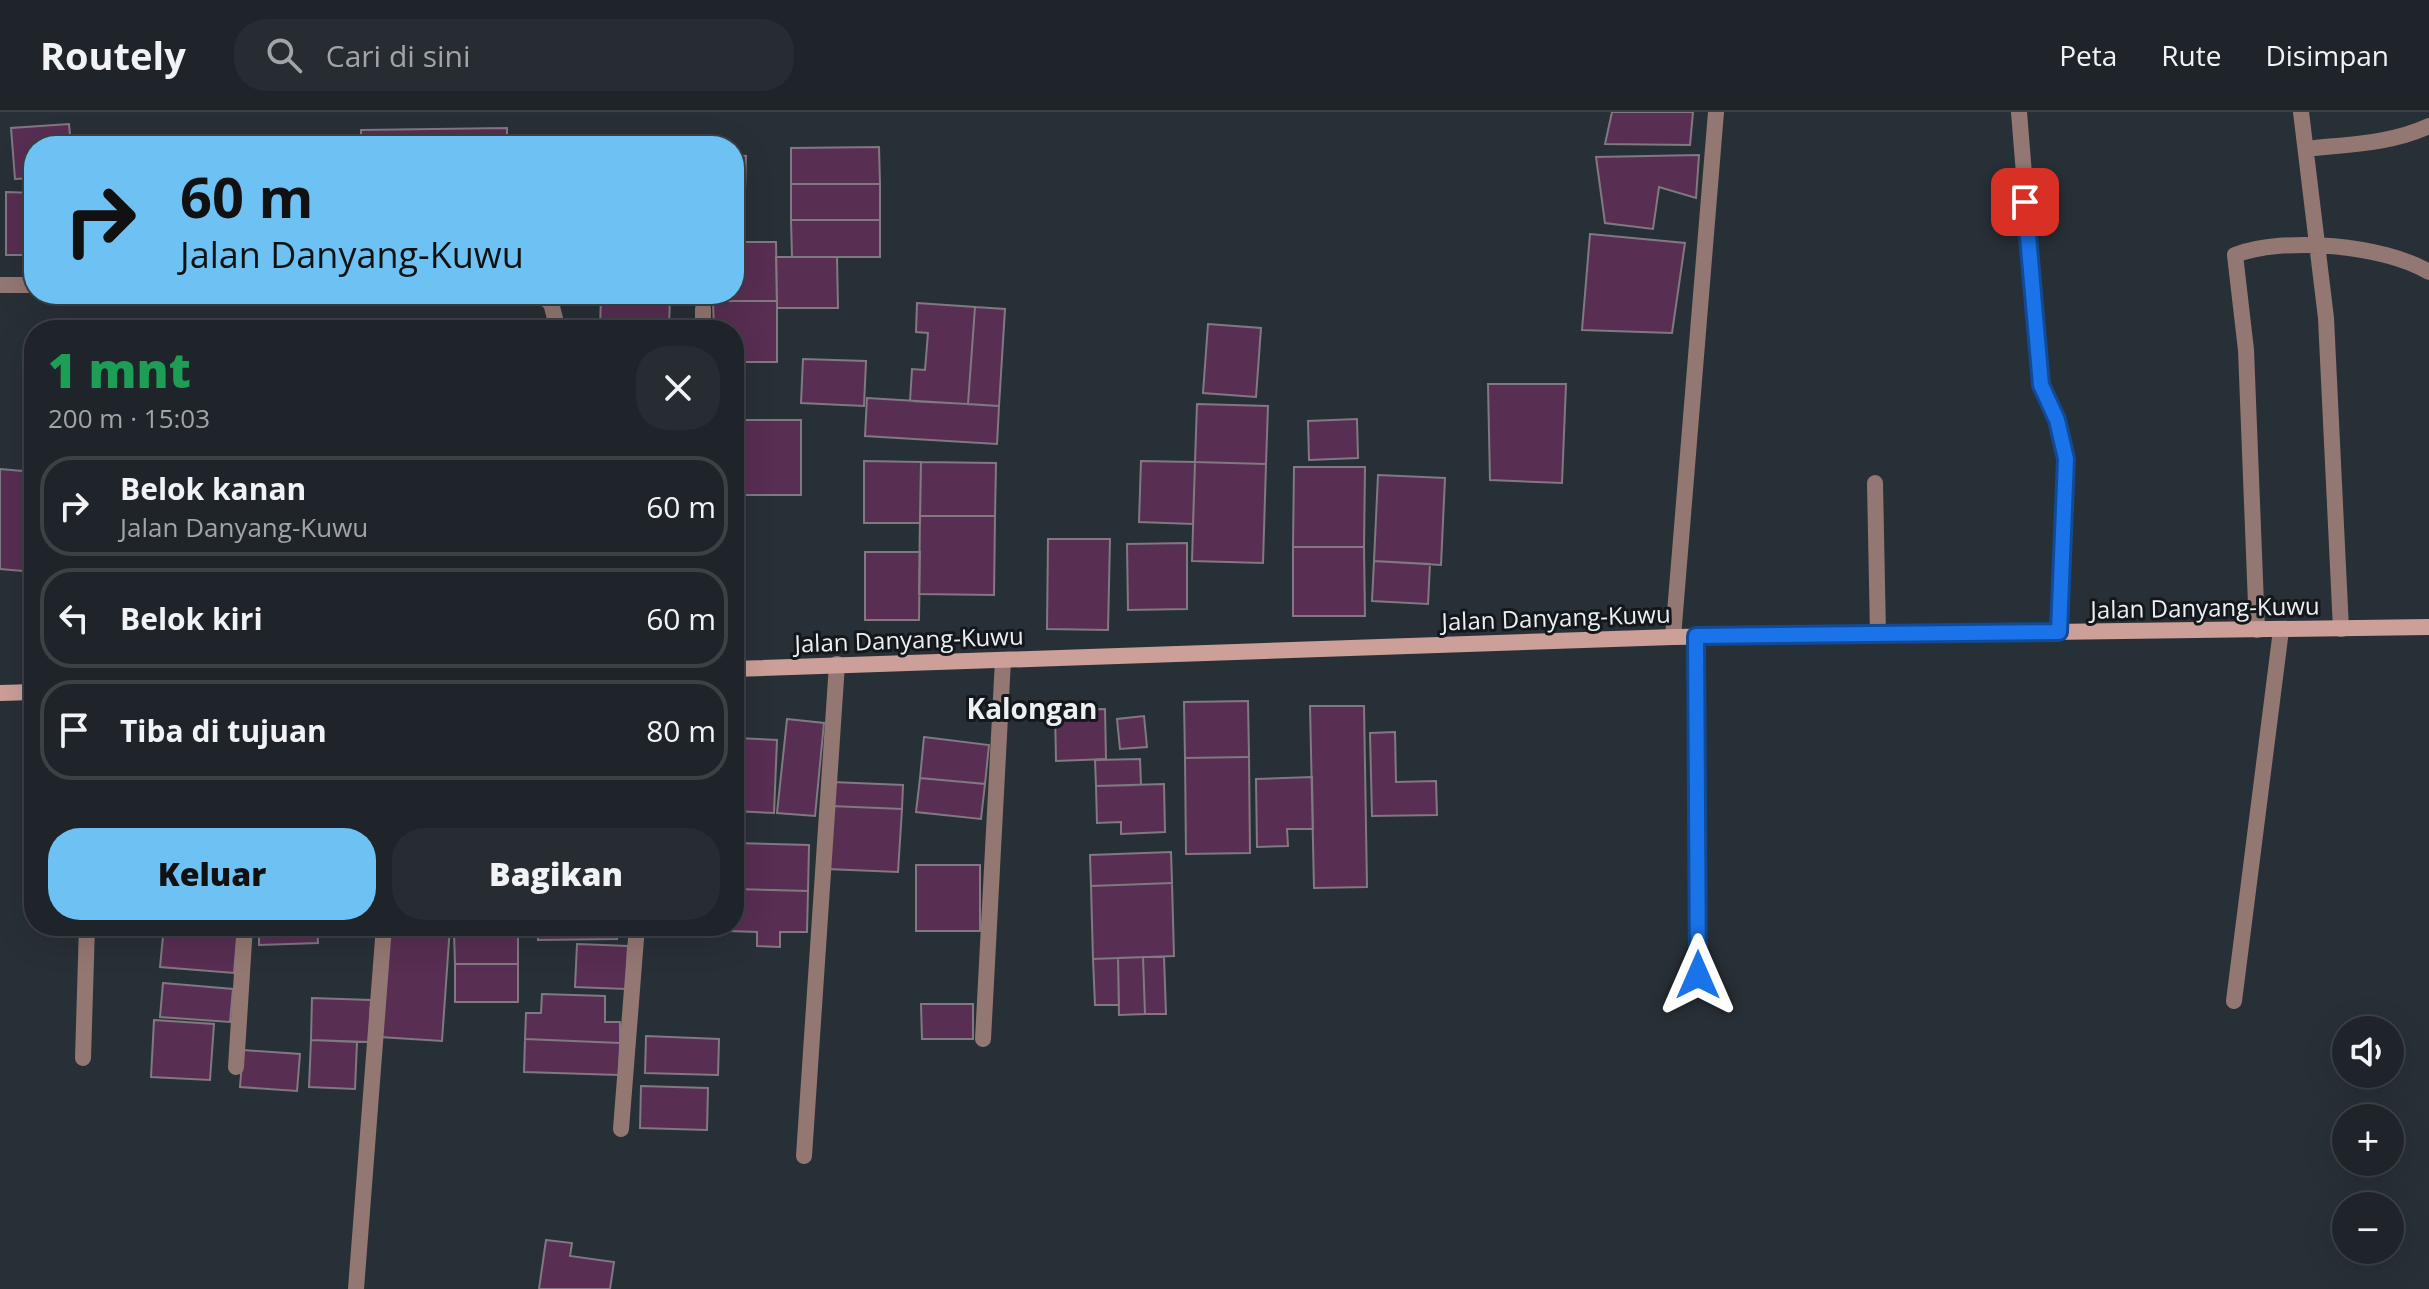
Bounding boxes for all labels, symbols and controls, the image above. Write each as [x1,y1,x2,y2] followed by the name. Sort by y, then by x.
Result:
[234,19,794,91] search box
[40,29,186,81] text: Routely
[262,33,306,77] icon: search
[326,35,471,76] text: Cari di sini
[2059,36,2117,74] text: Peta
[2161,36,2221,74] text: Rute
[2265,36,2389,74] text: Disimpan
[180,158,314,234] text: 60 m
[48,168,152,272] icon: right
[1991,168,2059,236] pin
[2003,180,2047,224] icon: arrive
[180,230,524,279] text: Jalan Danyang-Kuwu
[48,337,191,402] text: 1 mnt
[636,346,720,430] button: close
[48,400,210,436] text: 200 m · 15:03
[120,468,306,509] text: Belok kanan
[52,484,96,528] icon: right
[646,486,716,527] text: 60 m
[120,509,368,545] text: Jalan Danyang-Kuwu
[2088,589,2320,626] street label: Jalan Danyang-Kuwu
[52,596,96,640] icon: left
[1439,597,1671,638] street label: Jalan Danyang-Kuwu
[120,598,263,639] text: Belok kiri
[646,598,716,639] text: 60 m
[792,619,1024,660] street label: Jalan Danyang-Kuwu
[967,689,1097,727] district label: Kalongan
[52,708,96,752] icon: arrive
[120,710,327,751] text: Tiba di tujuan
[646,710,716,751] text: 80 m
[48,828,376,920] button: Keluar
[392,828,720,920] button: Bagikan
[1656,933,1740,1017] position arrow
[2332,1016,2404,1264] map controls
[2332,1016,2404,1088] button: sound
[2332,1104,2404,1176] button: +
[2332,1192,2404,1264] button: −

